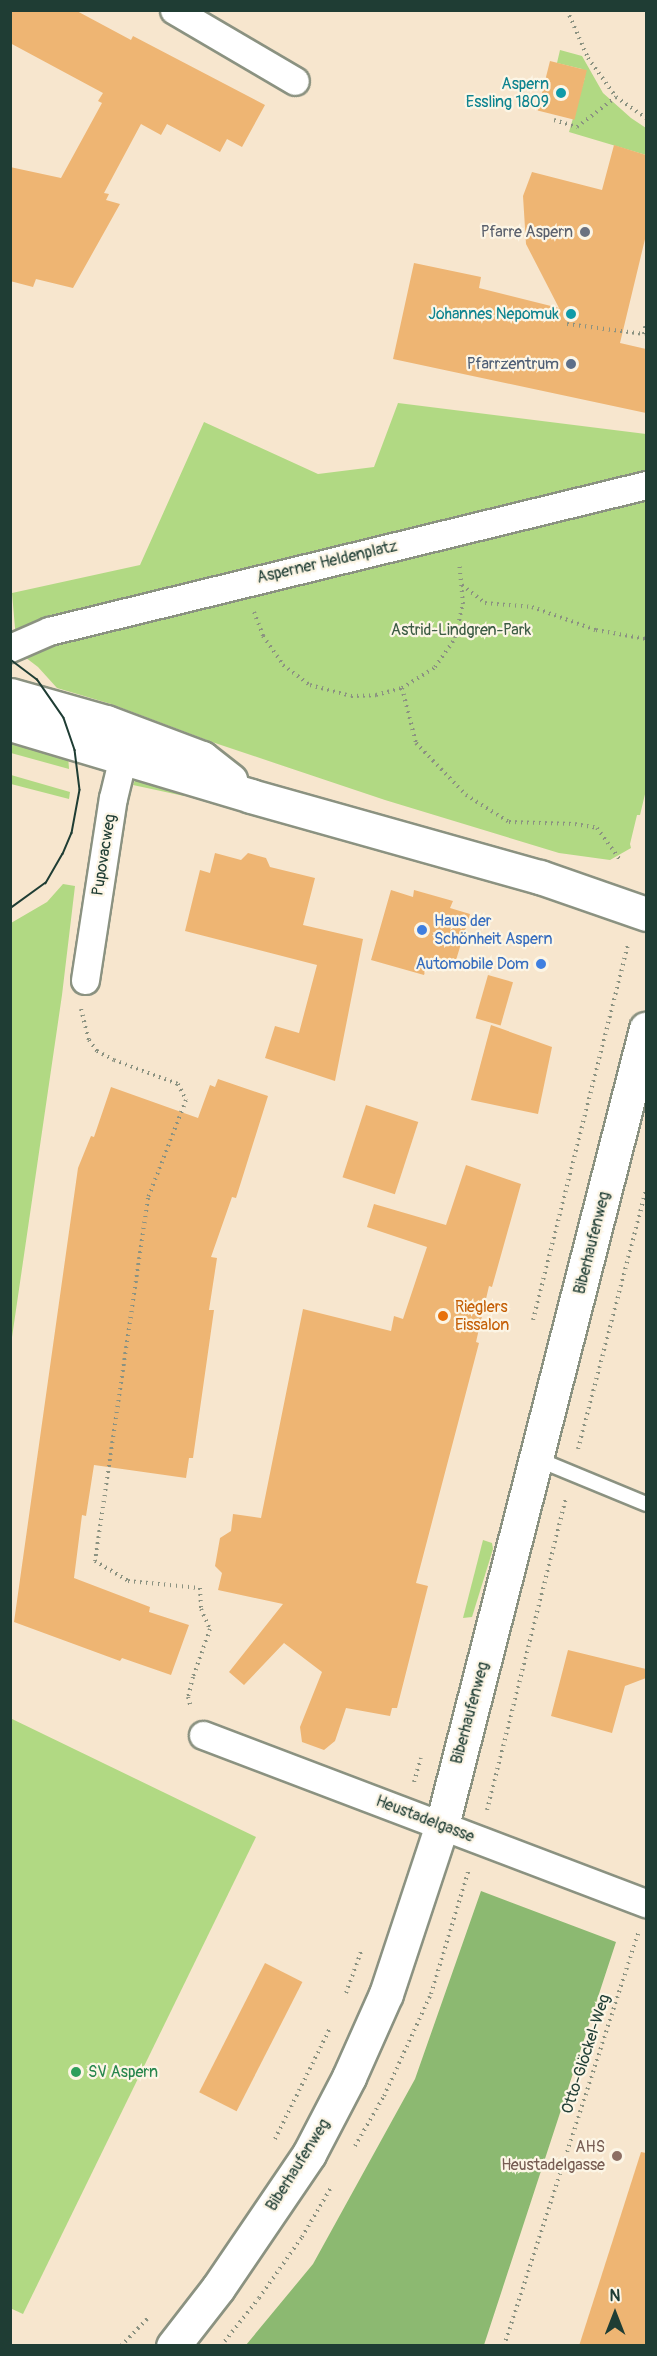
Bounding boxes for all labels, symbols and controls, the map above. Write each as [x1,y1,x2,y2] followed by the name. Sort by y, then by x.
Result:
[466,74,549,112] place label: Aspern Essling 1809
[554,86,568,100] marker: Aspern Essling 1809
[481,222,573,242] place label: Pfarre Aspern
[578,225,592,239] marker: Pfarre Aspern
[428,304,559,324] place label: Johannes Nepomuk
[564,307,578,321] marker: Johannes Nepomuk
[467,354,559,374] place label: Pfarrzentrum
[564,357,578,371] marker: Pfarrzentrum
[255,536,399,588] street label: Asperner Heldenplatz
[391,620,531,640] park label: Astrid-Lindgren-Park
[88,813,120,897] street label: Pupovacweg
[434,911,553,949] place label: Haus der Schönheit Aspern
[415,923,429,937] marker: Haus der Schönheit Aspern
[416,954,529,974] place label: Automobile Dom
[534,957,548,971] marker: Automobile Dom
[570,1190,614,1296] street label: Biberhaufenweg
[455,1297,509,1335] place label: Rieglers Eissalon
[436,1309,450,1323] marker: Rieglers Eissalon
[447,1660,493,1766] street label: Biberhaufenweg
[373,1791,477,1847] street label: Heustadelgasse
[558,1992,614,2116] street label: Otto-Glöckel-Weg
[88,2062,158,2082] place label: SV Aspern
[69,2065,83,2079] marker: SV Aspern
[262,2115,334,2215] street label: Biberhaufenweg
[501,2137,605,2175] place label: AHS Heustadelgasse
[610,2149,624,2163] marker: AHS Heustadelgasse
[585,2284,645,2344] north arrow
[610,2286,620,2306] text: N

